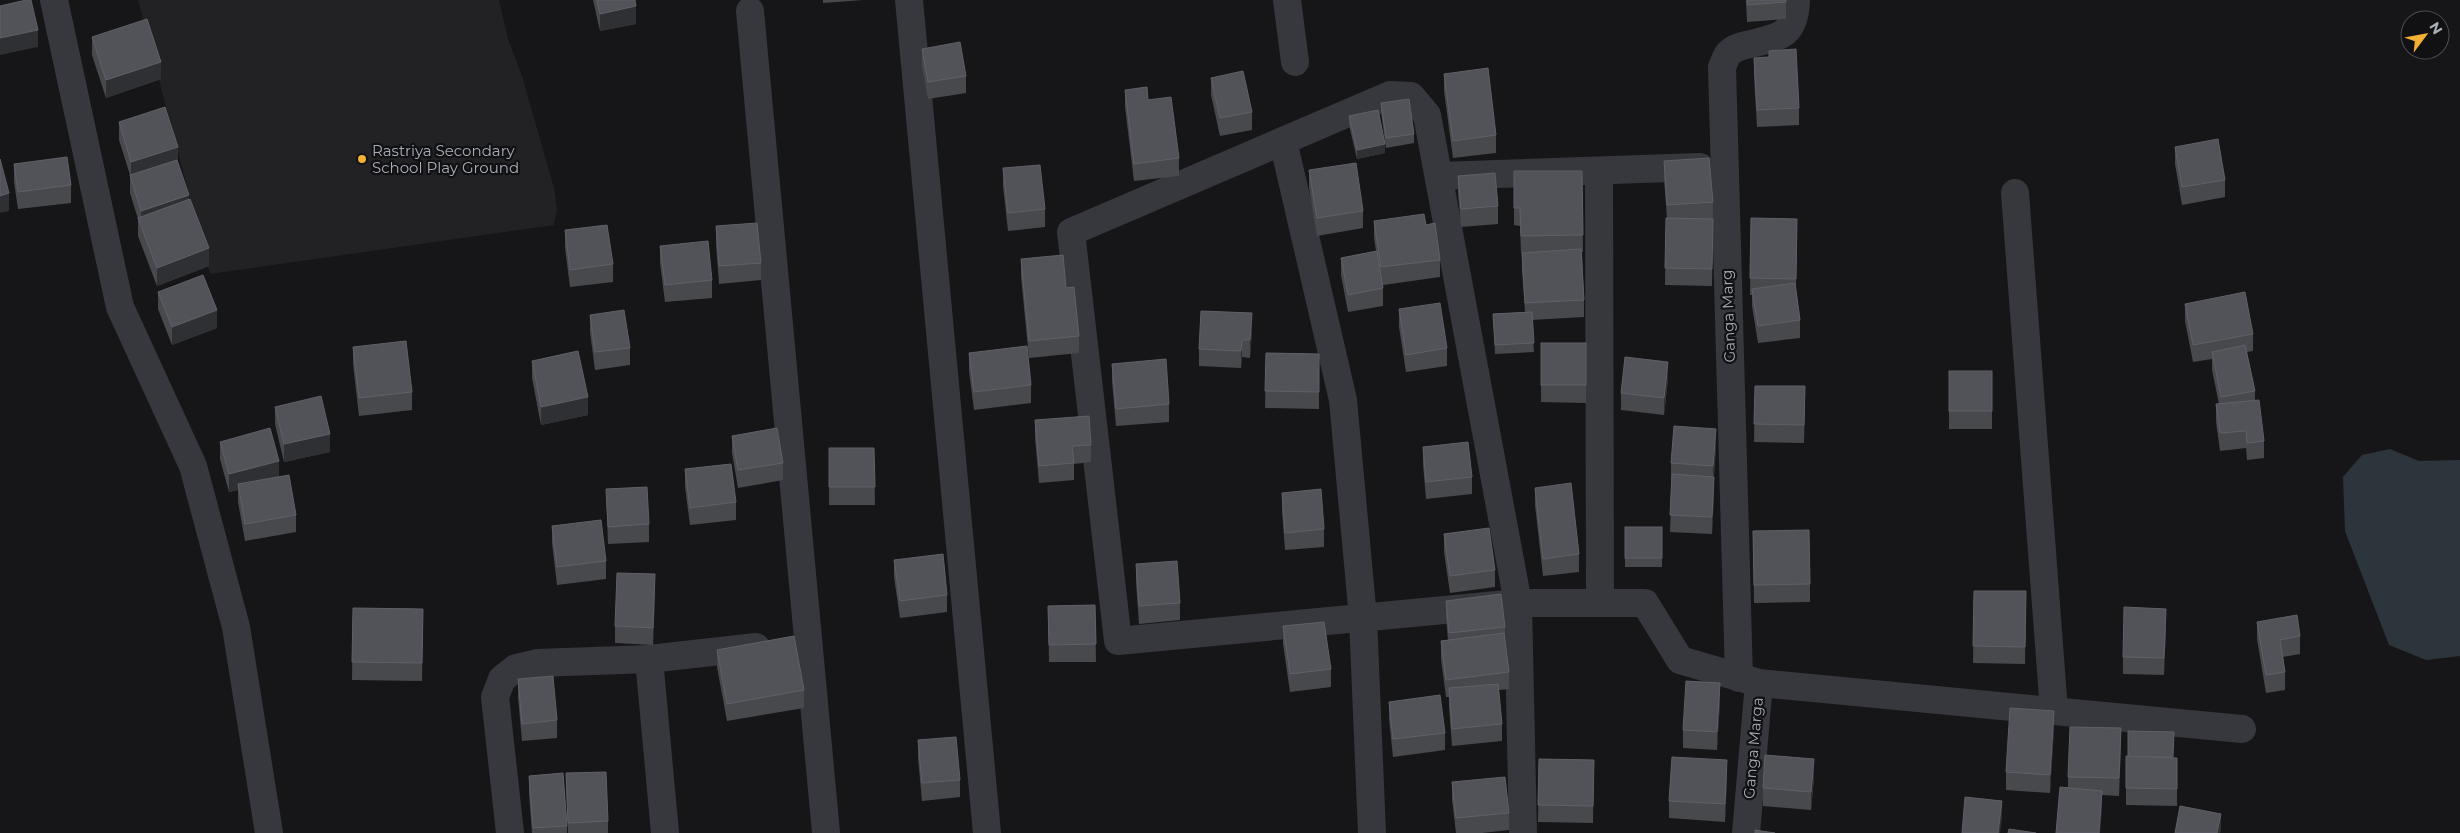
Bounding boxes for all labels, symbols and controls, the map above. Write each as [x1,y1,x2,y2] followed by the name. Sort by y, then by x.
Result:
[2400,10,2450,60] north arrow
[2425,19,2447,38] text: N
[372,141,519,177] place label: Rastriya Secondary School Play Ground
[356,153,368,165] marker: Rastriya Secondary School Play Ground
[1717,269,1739,363] street label: Ganga Marg
[1739,696,1767,800] street label: Ganga Marga

